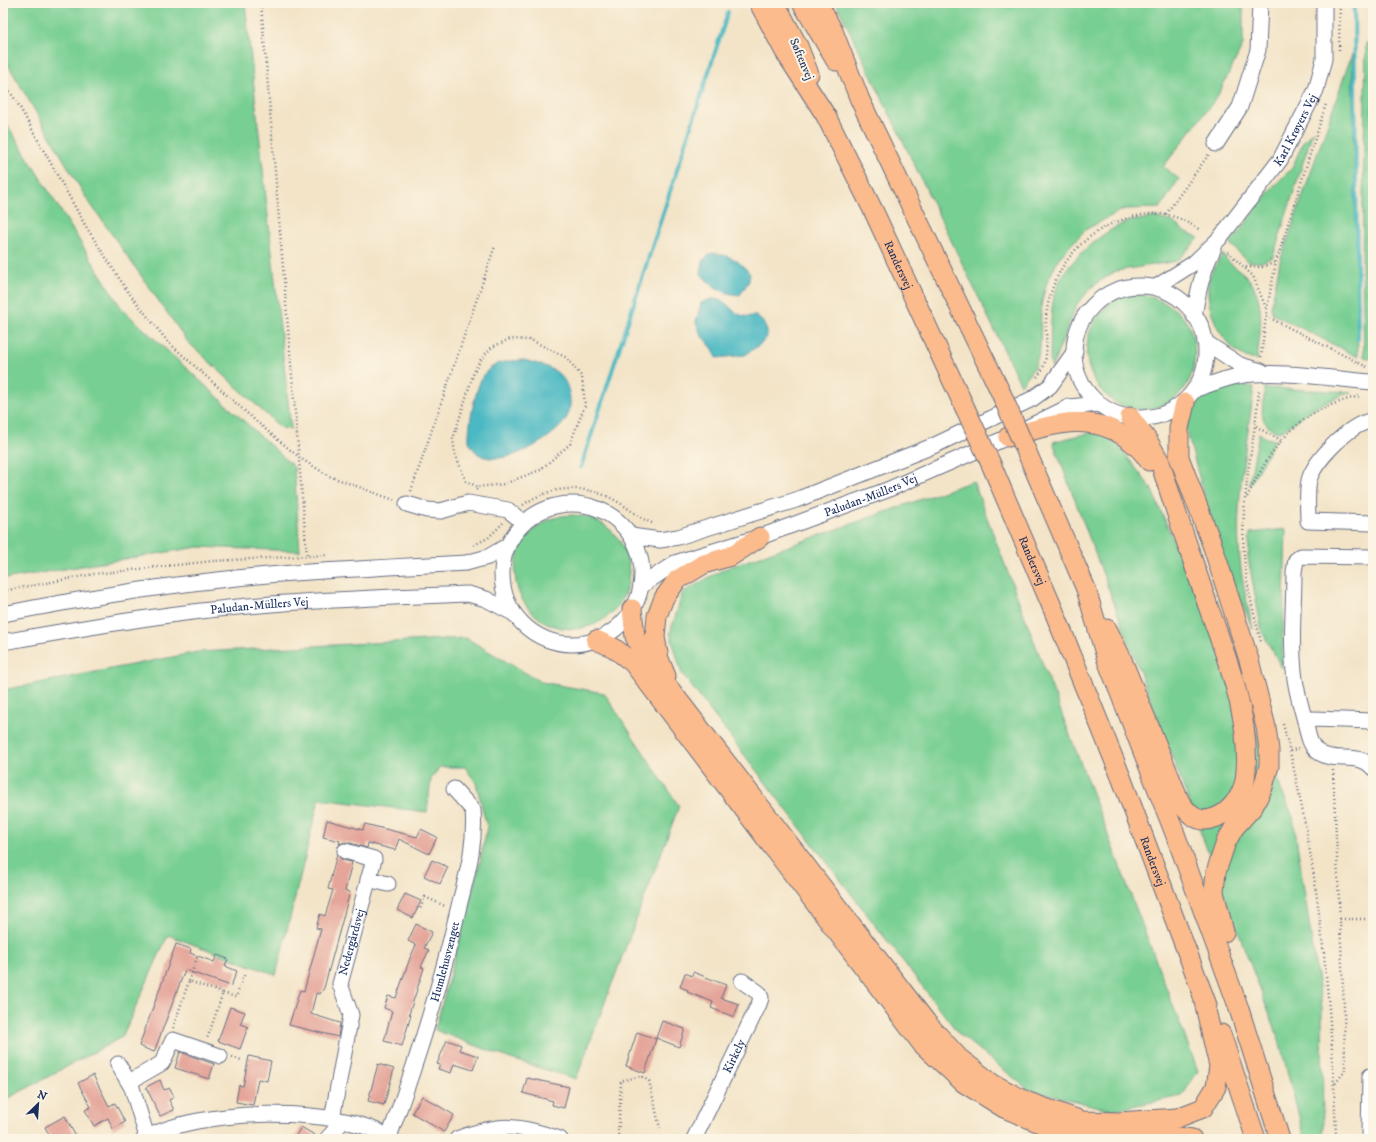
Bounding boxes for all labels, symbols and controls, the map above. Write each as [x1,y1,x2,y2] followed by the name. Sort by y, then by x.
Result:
[786,36,817,82] street label: Søftenvej
[1271,92,1321,170] street label: Karl Krøyers Vej
[880,238,916,292] street label: Randersvej
[822,471,919,521] street label: Paludan-Müllers Vej
[1015,534,1049,588] street label: Randersvej
[210,594,309,618] street label: Paludan-Müllers Vej
[1136,835,1169,888] street label: Randersvej
[336,907,368,977] street label: Nedergårdsvej
[427,920,463,1004] street label: Humlehusvænget
[720,1037,749,1076] street label: Kirkely
[18,1084,58,1124] north arrow
[35,1088,49,1104] text: N

